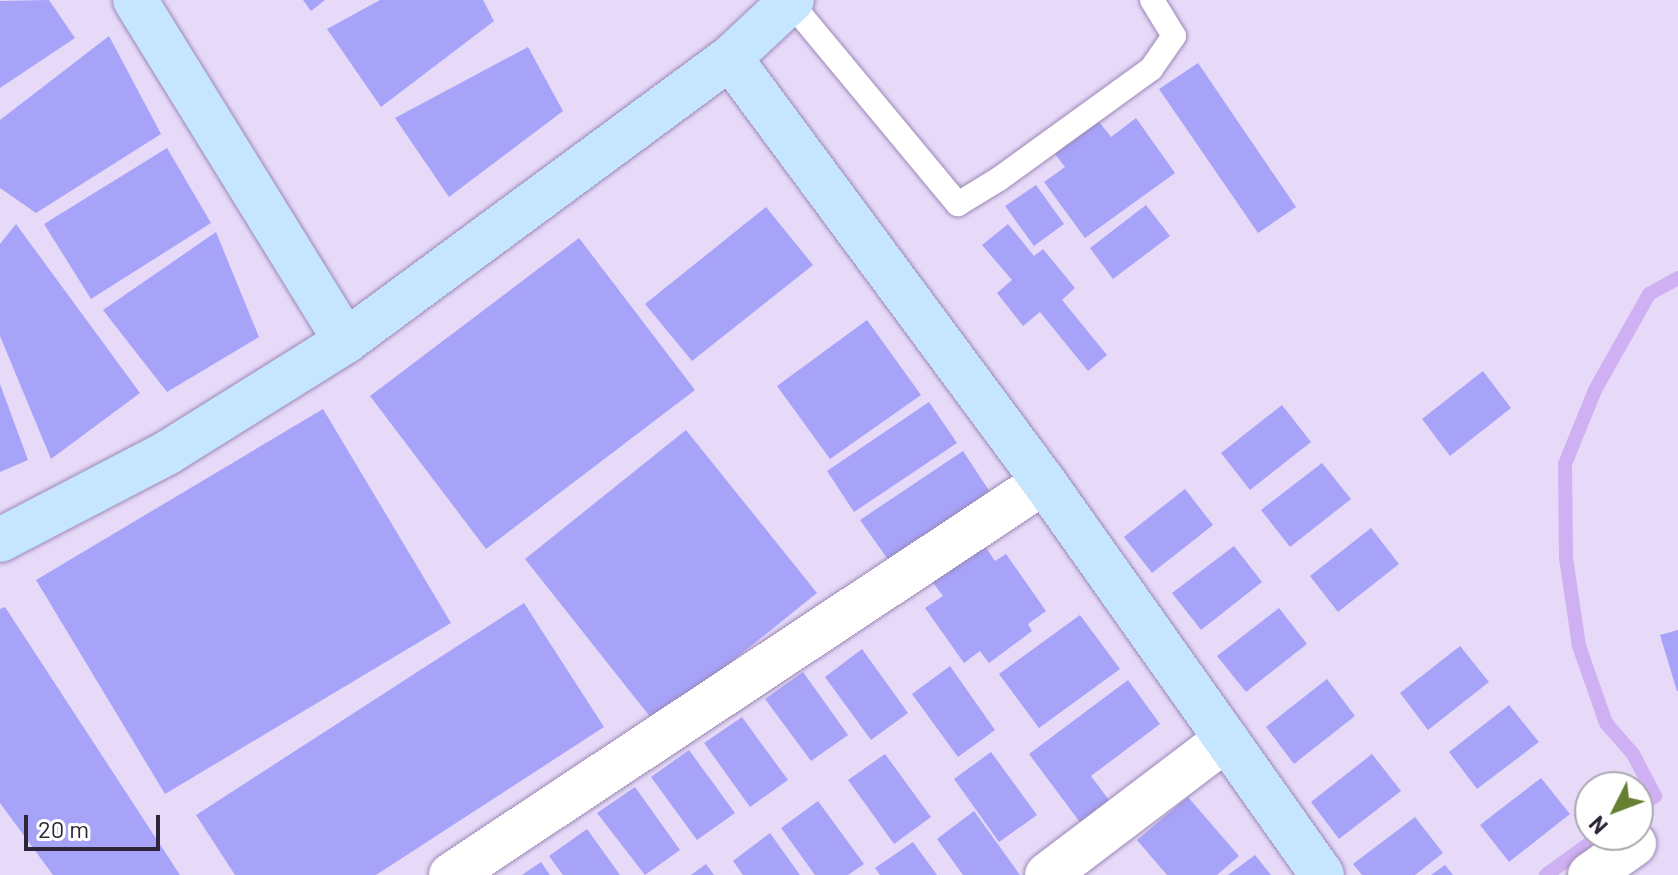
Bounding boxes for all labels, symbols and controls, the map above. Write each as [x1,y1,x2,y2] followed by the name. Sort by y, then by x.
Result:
[1574,771,1654,851] north arrow
[28,799,164,849] scale bar
[1583,812,1612,840] text: N
[38,814,89,843] text: 20 m

